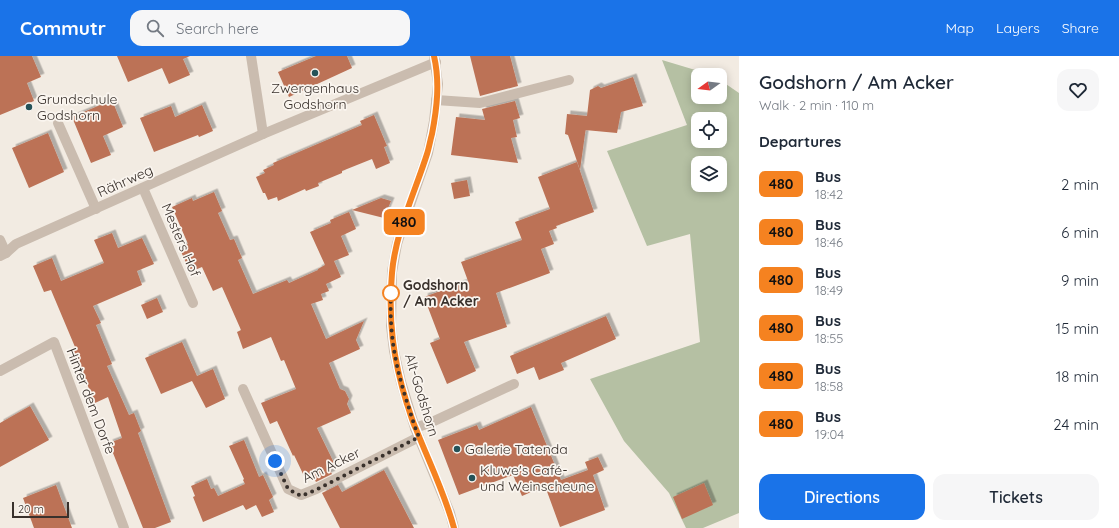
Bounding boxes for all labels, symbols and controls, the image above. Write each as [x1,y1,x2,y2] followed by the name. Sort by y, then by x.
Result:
[130,10,410,46] search box
[20,16,106,40] text: Commutr
[144,17,166,39] icon: search
[176,19,259,38] text: Search here
[945,19,974,37] text: Map
[996,19,1040,37] text: Layers
[1062,19,1099,37] text: Share
[310,68,320,78] marker: Zwergenhaus Godshorn
[691,68,727,104] north arrow
[691,68,727,192] map controls
[1057,69,1099,111] button: heart
[759,70,954,94] text: Godshorn / Am Acker
[271,79,359,113] place label: Zwergenhaus Godshorn
[37,90,117,124] place label: Grundschule Godshorn
[759,97,874,113] text: Walk · 2 min · 110 m
[24,102,34,112] marker: Grundschule Godshorn
[691,112,727,148] button: locate
[759,132,841,151] text: Departures
[691,156,727,192] button: layers
[94,161,156,201] street label: Rährweg
[815,167,841,186] text: Bus
[769,175,793,193] text: 480
[1061,175,1099,194] text: 2 min
[815,186,843,202] text: 18:42
[157,201,205,279] street label: Mesters Hof
[381,209,427,235] line badge: 480
[392,213,416,231] text: 480
[815,215,841,234] text: Bus
[769,223,793,241] text: 480
[1061,223,1099,242] text: 6 min
[815,234,843,250] text: 18:46
[815,263,841,282] text: Bus
[769,271,793,289] text: 480
[1061,271,1099,290] text: 9 min
[403,276,479,310] place label: Godshorn / Am Acker
[815,282,843,298] text: 18:49
[382,284,400,302] marker: Godshorn / Am Acker
[815,311,841,330] text: Bus
[769,319,793,337] text: 480
[1056,319,1099,338] text: 15 min
[815,330,843,346] text: 18:55
[62,345,120,457] street label: Hinter dem Dorfe
[401,351,443,439] street label: Alt-Godshorn
[815,359,841,378] text: Bus
[769,367,793,385] text: 480
[1056,367,1099,386] text: 18 min
[815,378,843,394] text: 18:58
[815,407,841,426] text: Bus
[769,415,793,433] text: 480
[1053,415,1099,434] text: 24 min
[815,426,844,442] text: 19:04
[465,440,568,458] place label: Galerie Tatenda
[299,443,364,487] street label: Am Acker
[452,444,462,454] marker: Galerie Tatenda
[265,451,285,471] your location
[480,461,594,495] place label: Kluwe's Café- und Weinscheune
[467,473,477,483] marker: Kluwe's Café- und Weinscheune
[759,474,925,520] button: Directions
[933,474,1099,520] button: Tickets
[12,500,69,519] scale bar
[18,502,44,516] text: 20 m

